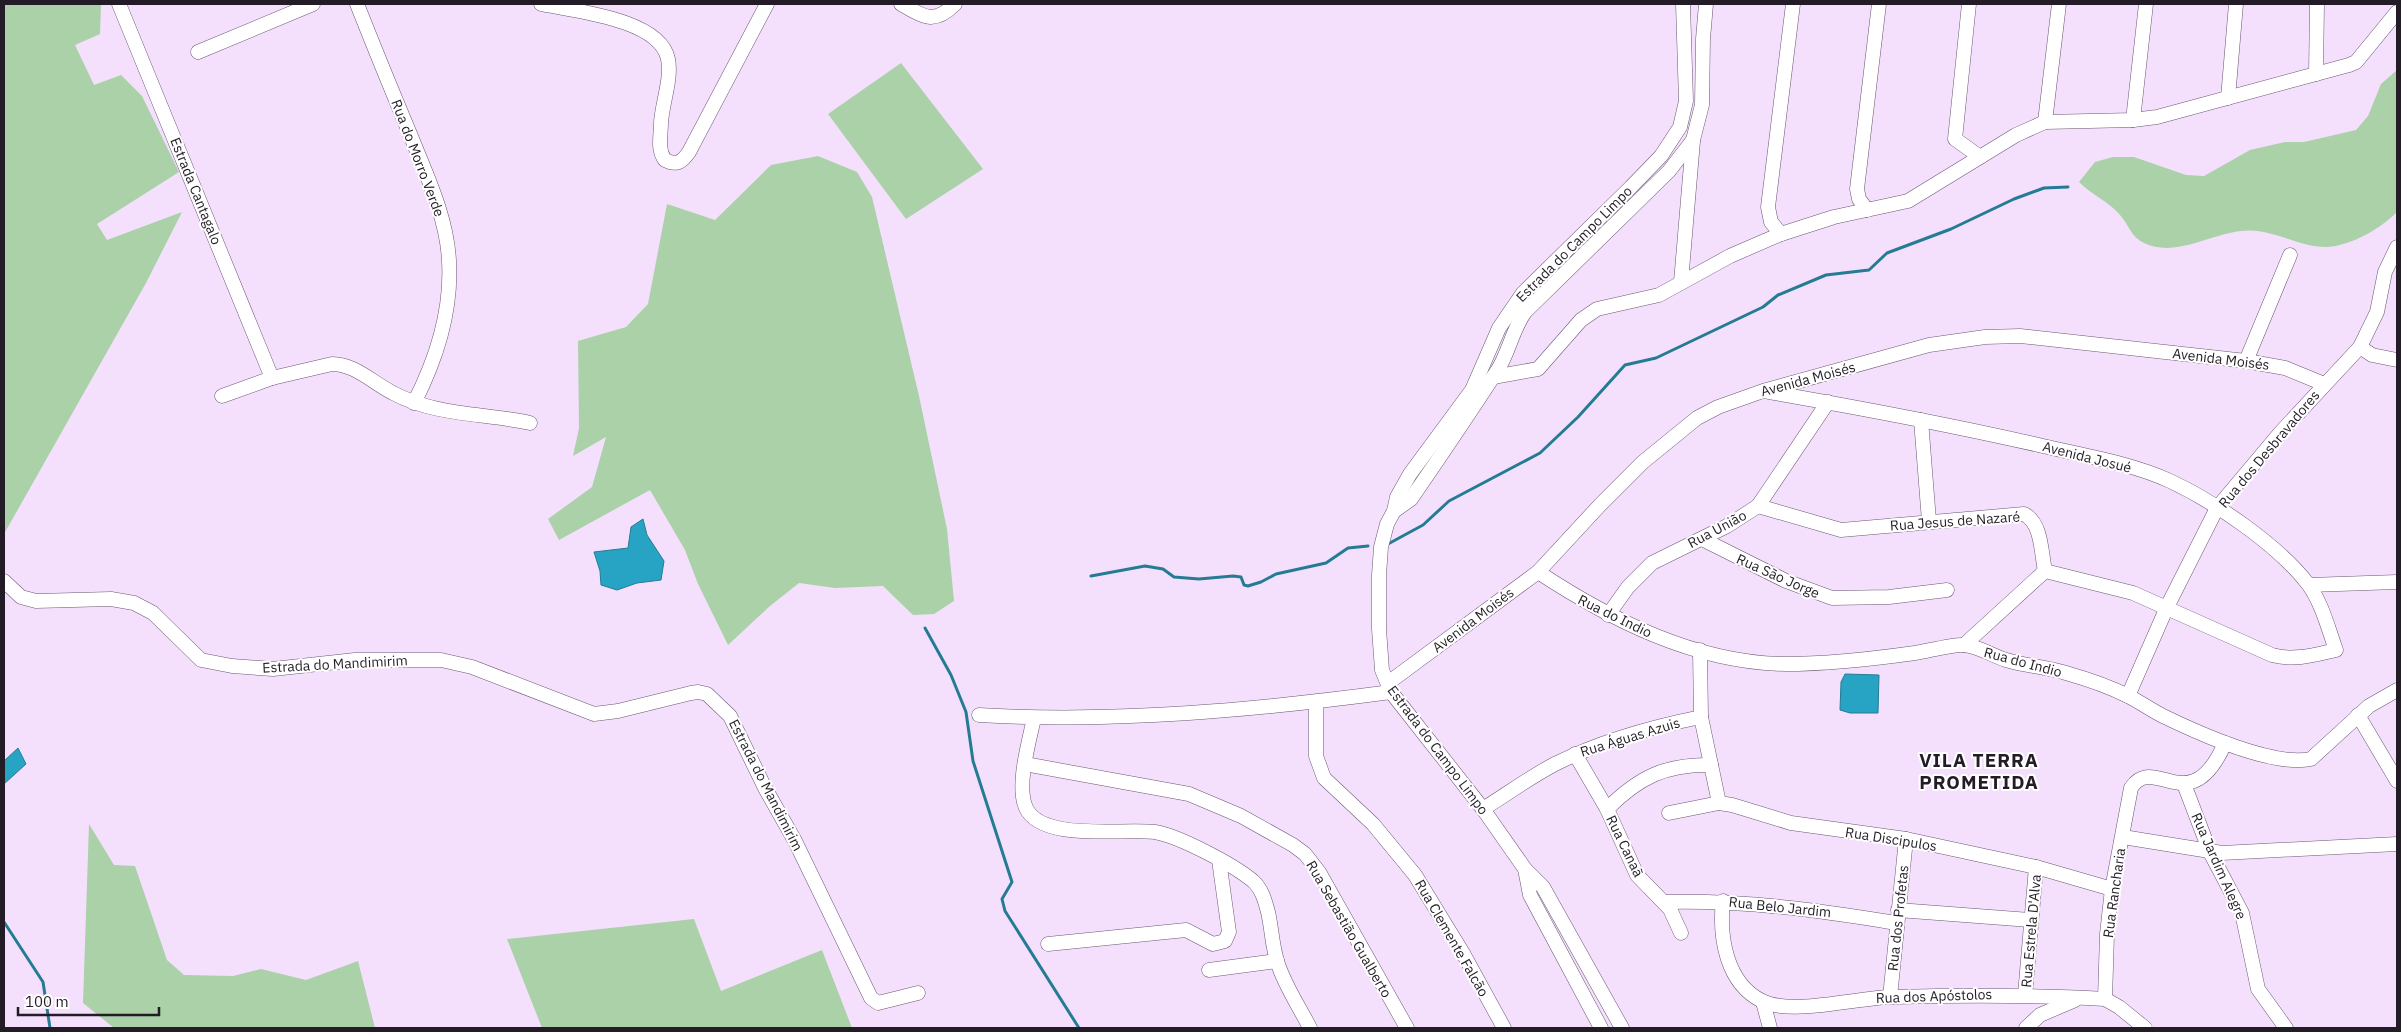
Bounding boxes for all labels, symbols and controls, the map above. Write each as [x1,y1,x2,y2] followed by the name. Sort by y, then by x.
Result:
[387,97,449,219] street label: Rua do Morro Verde
[166,135,226,247] street label: Estrada Cantagalo
[1512,182,1636,306] street label: Estrada do Campo Limpo
[2171,344,2271,374] street label: Avenida Moisés
[1759,358,1858,400] street label: Avenida Moisés
[2215,386,2324,511] street label: Rua dos Desbravadores
[2041,437,2134,477] street label: Avenida Josué
[1685,506,1750,552] street label: Rua União
[1889,507,2021,535] street label: Rua Jesus de Nazaré
[1734,550,1823,602] street label: Rua São Jorge
[1429,583,1518,657] street label: Avenida Moisés
[1575,590,1655,642] street label: Rua do Indio
[1982,643,2064,681] street label: Rua do Indio
[262,651,408,677] street label: Estrada do Mandimirim
[1384,682,1492,818] street label: Estrada do Campo Limpo
[1578,712,1682,761] street label: Rua Águas Azuis
[725,716,807,854] street label: Estrada do Mandimirim
[1919,748,2039,794] district label: VILA TERRA PROMETIDA
[2187,810,2251,923] street label: Rua Jardim Alegre
[1602,812,1648,880] street label: Rua Canaã
[1844,823,1938,855] street label: Rua Discipulos
[2099,846,2129,939] street label: Rua Rancharia
[1302,857,1396,1001] street label: Rua Sebastião Gualberto
[1883,864,1913,972] street label: Rua dos Profetas
[2017,873,2045,988] street label: Rua Estrela D'Alva
[1411,876,1493,1000] street label: Rua Clemente Falcão
[1728,893,1832,921] street label: Rua Belo Jardim
[18,984,159,1016] scale bar
[1875,985,1993,1007] street label: Rua dos Apóstolos
[25,992,69,1011] text: 100 m

